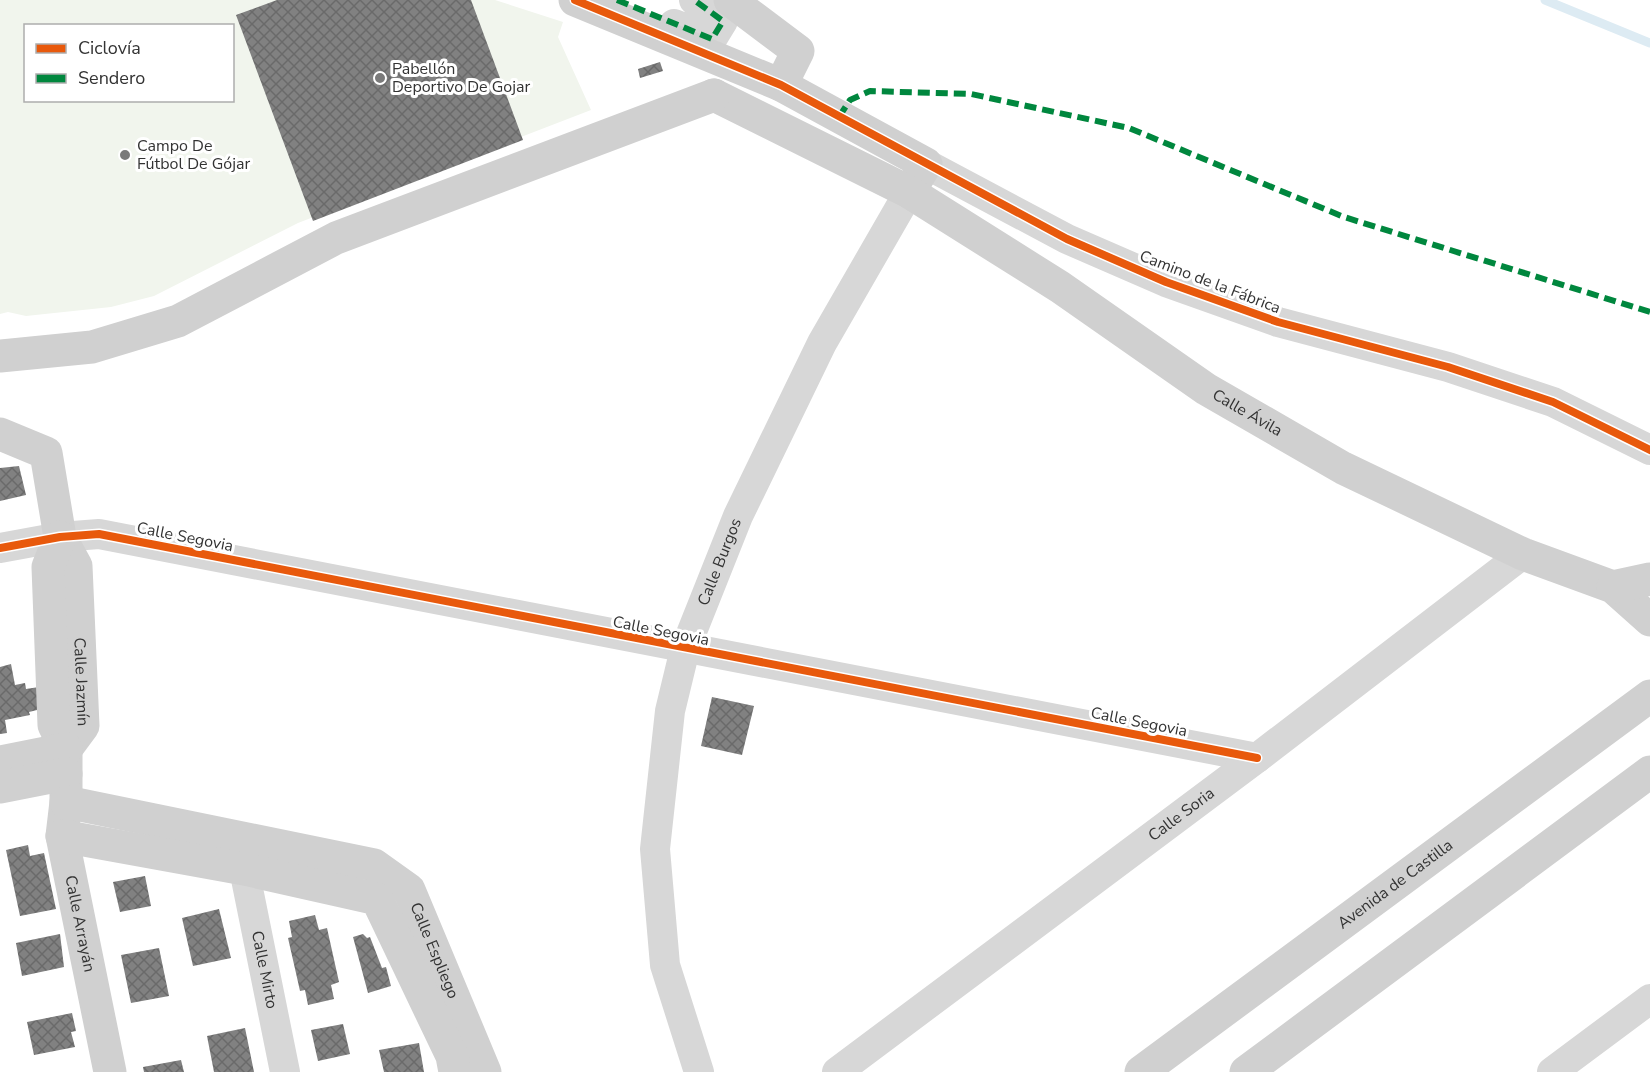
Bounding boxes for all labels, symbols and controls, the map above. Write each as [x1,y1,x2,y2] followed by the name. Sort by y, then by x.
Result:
[24,24,234,102] legend
[78,36,141,60] text: Ciclovía
[392,58,530,98] place label: Pabellón Deportivo De Gojar
[78,66,145,90] text: Sendero
[373,71,387,85] marker: Pabellón Deportivo De Gojar
[137,135,250,175] place label: Campo De Fútbol De Gójar
[118,148,132,162] marker: Campo De Fútbol De Gójar
[1136,245,1284,319] street label: Camino de la Fábrica
[1208,384,1286,442] street label: Calle Ávila
[692,515,747,609] street label: Calle Burgos
[135,517,235,557] street label: Calle Segovia
[611,611,711,651] street label: Calle Segovia
[68,637,94,727] street label: Calle Jazmín
[1089,702,1189,742] street label: Calle Segovia
[1144,782,1219,847] street label: Calle Soria
[1333,834,1457,934] street label: Avenida de Castilla
[59,873,100,974] street label: Calle Arrayán
[404,899,464,1002] street label: Calle Espliego
[246,929,283,1011] street label: Calle Mirto

